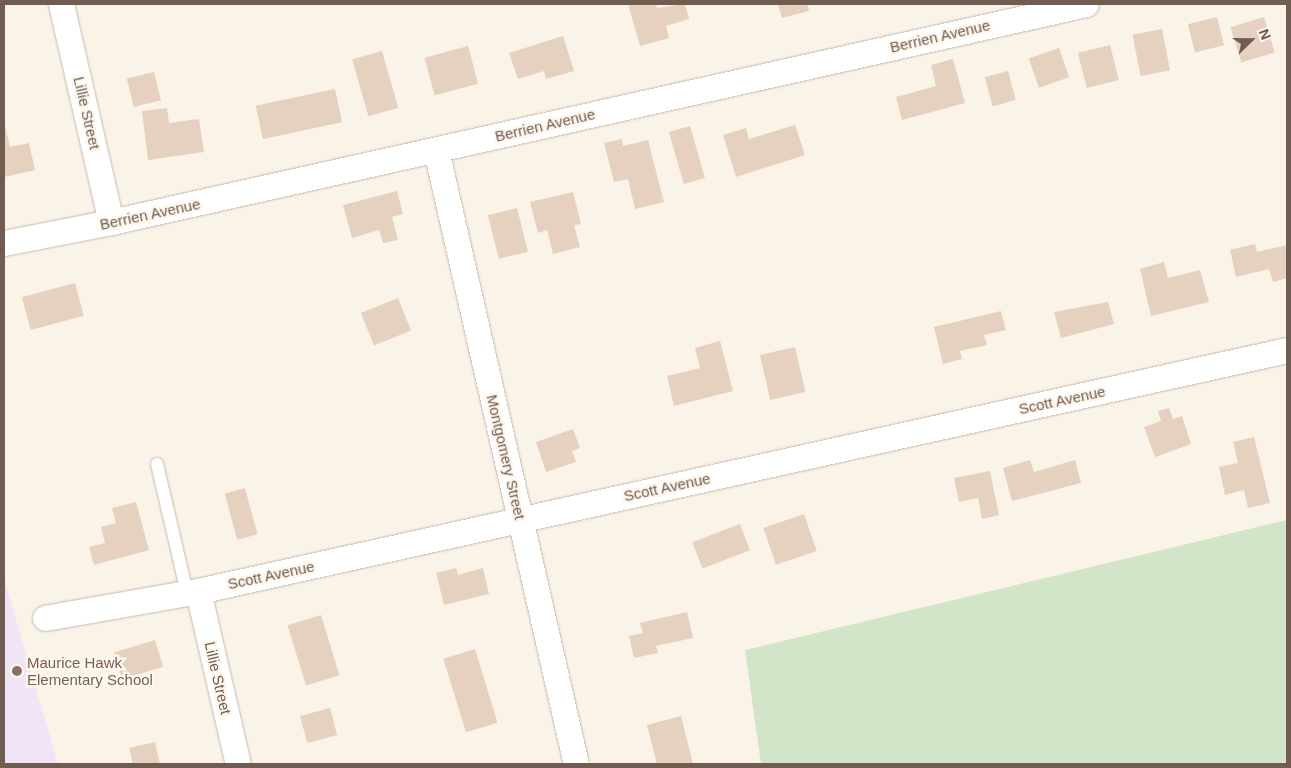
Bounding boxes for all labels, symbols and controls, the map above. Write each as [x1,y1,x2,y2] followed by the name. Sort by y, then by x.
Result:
[1226,15,1276,65] north arrow
[888,16,992,56] street label: Berrien Avenue
[1256,27,1274,42] text: N
[70,75,104,151] street label: Lillie Street
[493,105,597,145] street label: Berrien Avenue
[98,194,202,234] street label: Berrien Avenue
[1017,382,1107,418] street label: Scott Avenue
[483,393,529,521] street label: Montgomery Street
[622,469,712,505] street label: Scott Avenue
[226,557,316,593] street label: Scott Avenue
[201,640,235,716] street label: Lillie Street
[27,653,153,688] place label: Maurice Hawk Elementary School
[11,665,23,677] marker: Maurice Hawk Elementary School

